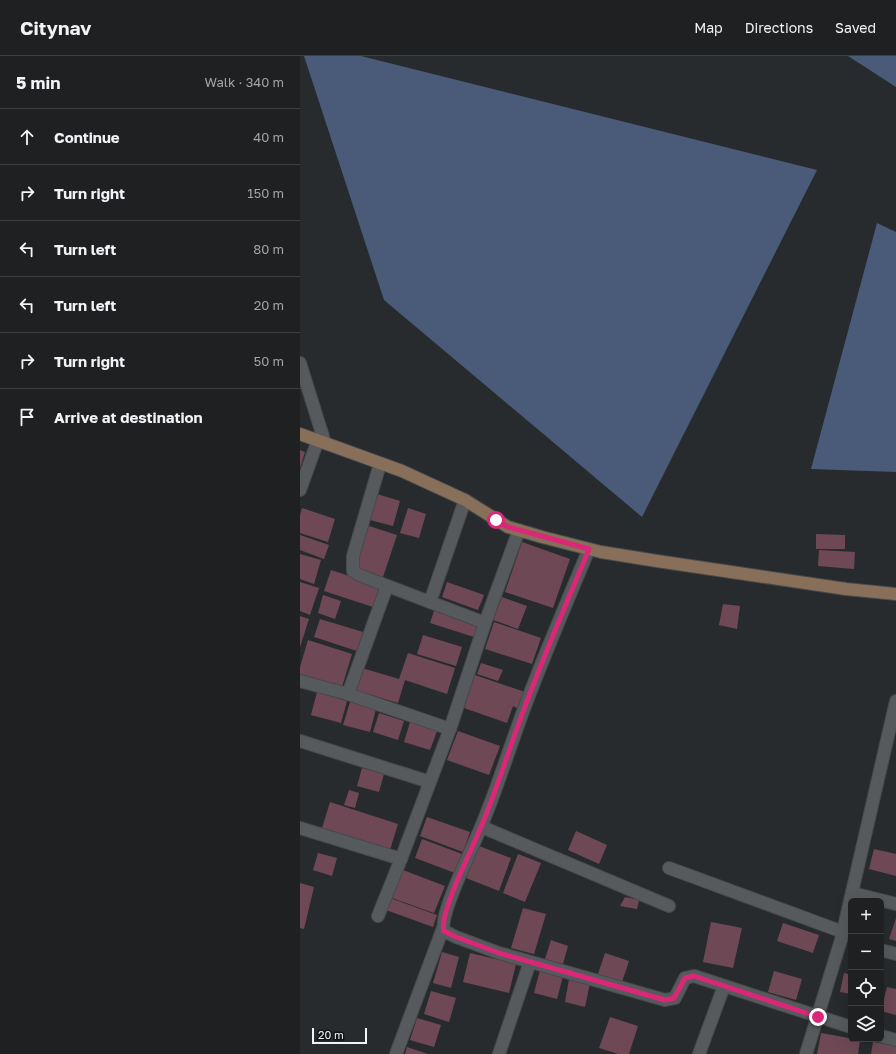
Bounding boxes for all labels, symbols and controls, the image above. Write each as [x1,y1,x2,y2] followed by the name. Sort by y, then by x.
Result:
[20,16,92,39] text: Citynav
[694,19,723,36] text: Map
[745,19,813,36] text: Directions
[835,19,876,36] text: Saved
[16,72,60,93] text: 5 min
[204,74,284,90] text: Walk · 340 m
[16,126,38,148] icon: ahead
[54,128,120,146] text: Continue
[253,129,284,145] text: 40 m
[16,182,38,204] icon: right
[54,184,125,202] text: Turn right
[247,185,284,201] text: 150 m
[16,238,38,260] icon: left
[54,240,116,258] text: Turn left
[253,241,284,257] text: 80 m
[16,294,38,316] icon: left
[54,296,116,314] text: Turn left
[254,297,284,313] text: 20 m
[16,350,38,372] icon: right
[54,352,125,370] text: Turn right
[254,353,284,369] text: 50 m
[16,406,38,428] icon: arrive
[54,408,203,426] text: Arrive at destination
[487,511,505,529] route start
[848,898,884,1042] map controls
[848,898,884,934] button: +
[848,934,884,970] button: −
[848,970,884,1006] button: locate
[848,1006,884,1042] button: layers
[809,1008,827,1026] route end
[312,1026,367,1045] scale bar
[318,1028,344,1041] text: 20 m

